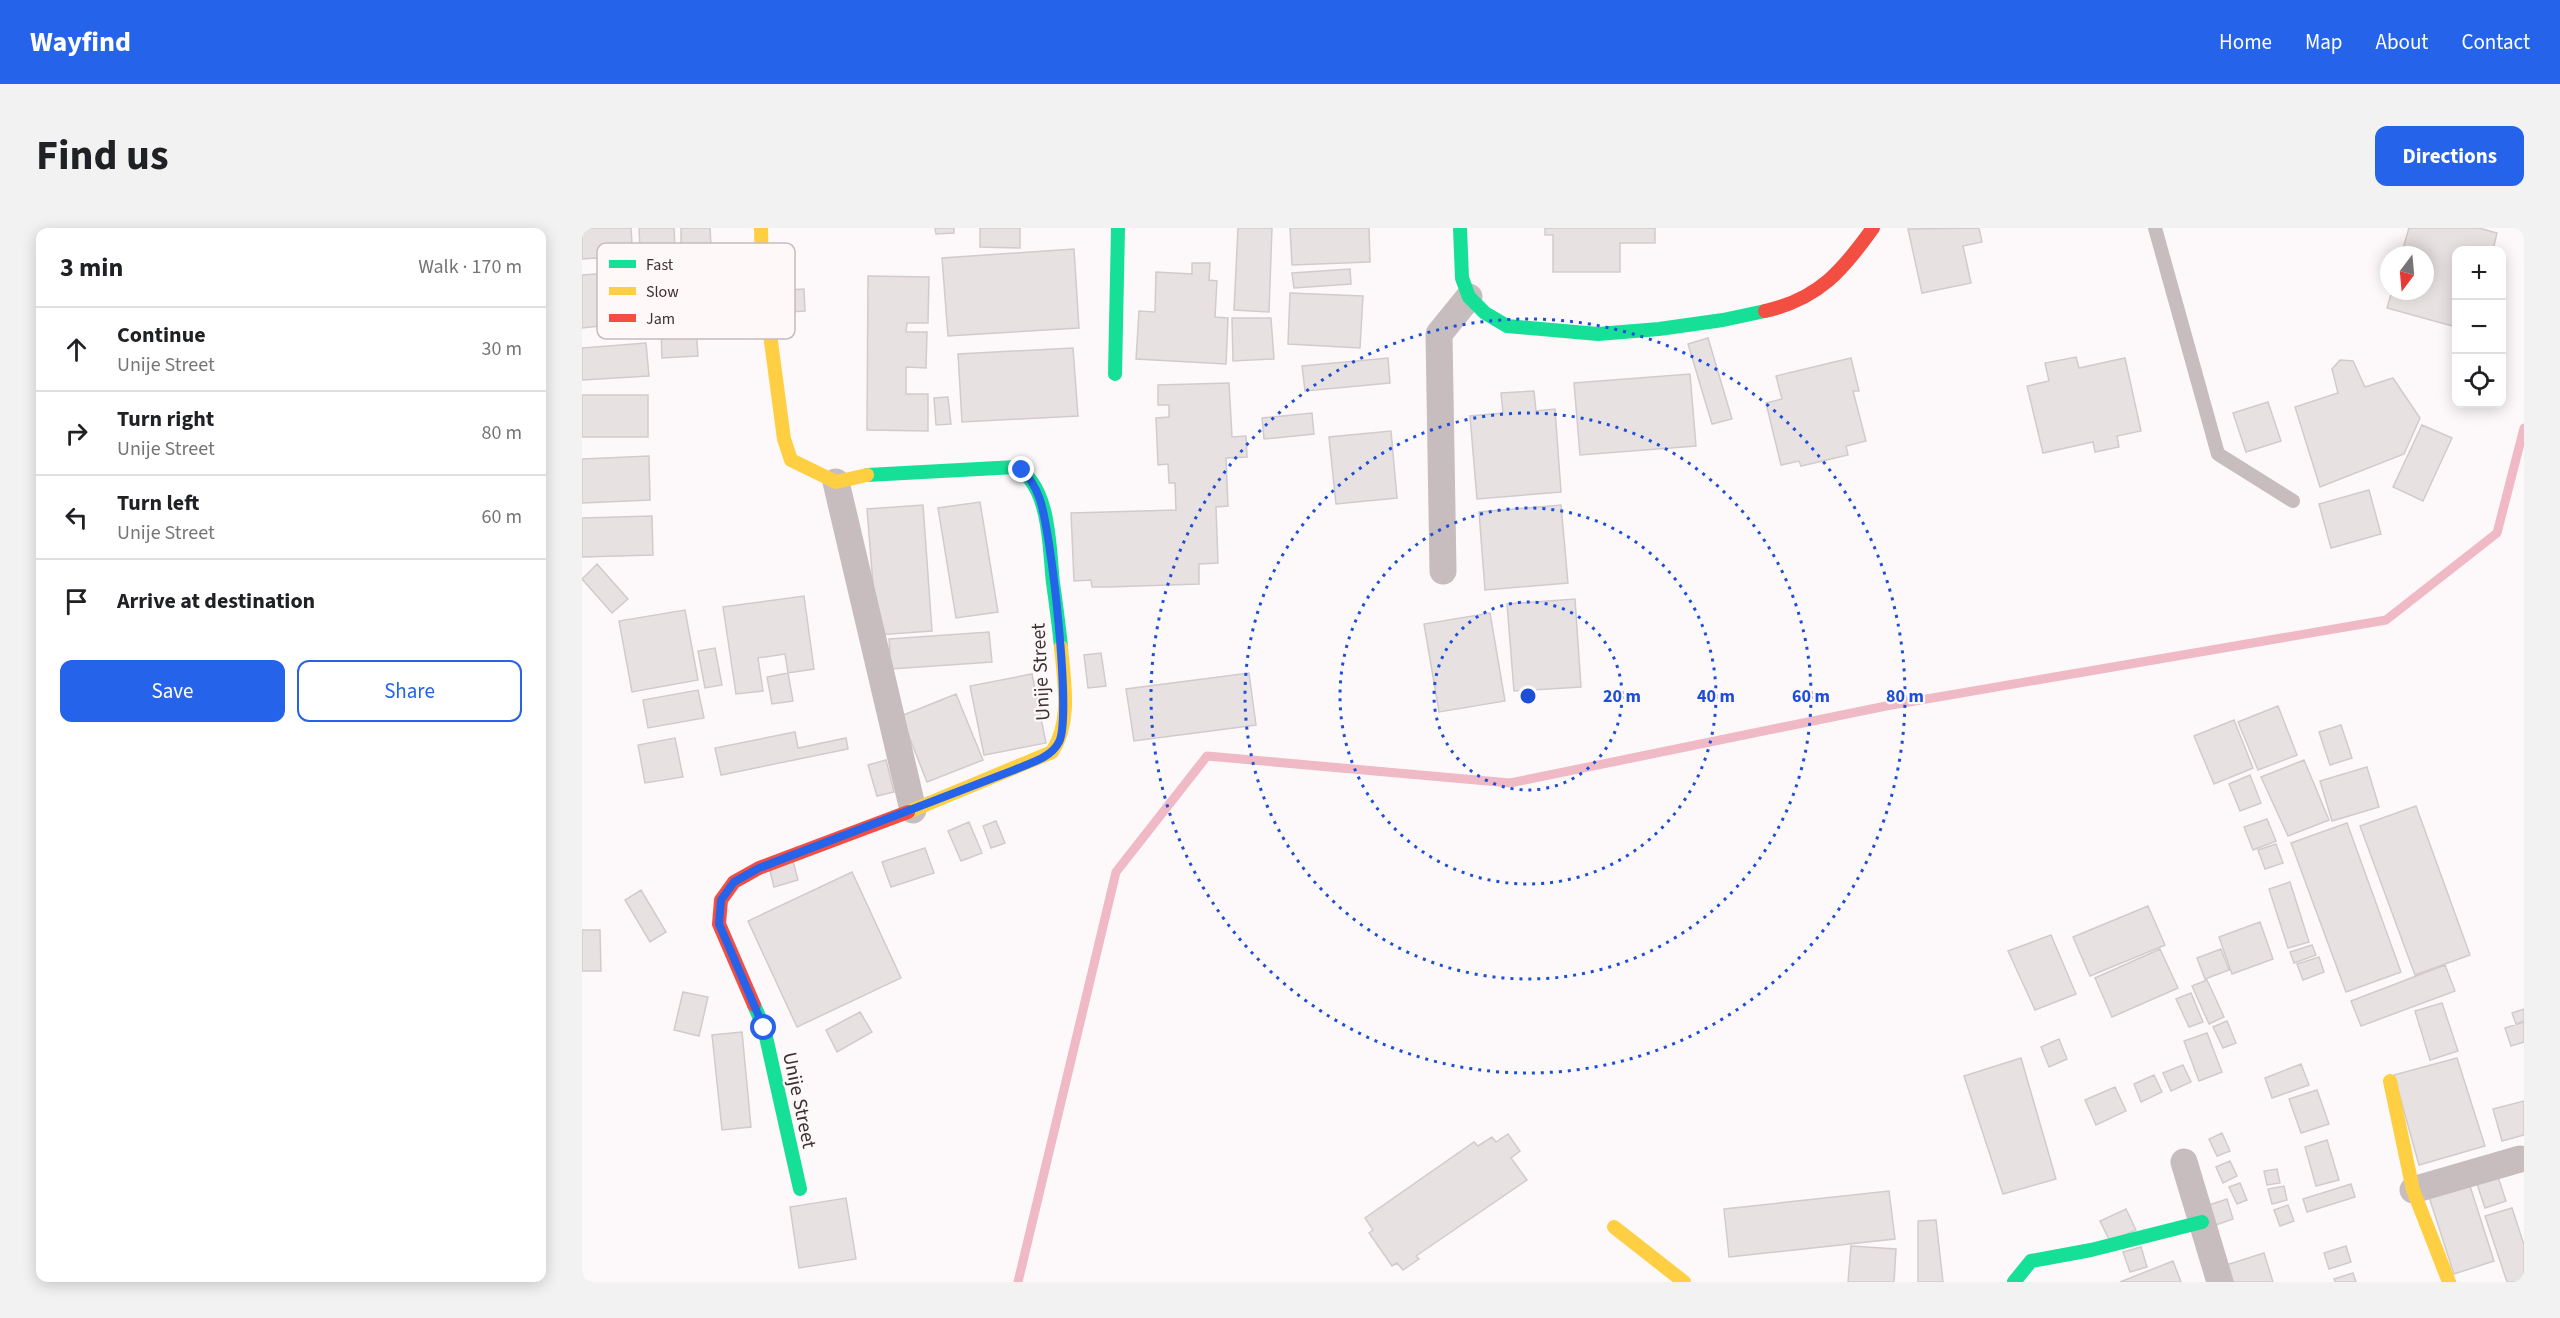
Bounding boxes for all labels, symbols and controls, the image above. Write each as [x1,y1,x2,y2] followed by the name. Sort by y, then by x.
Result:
[30,22,131,62] text: Wayfind
[2219,27,2272,57] text: Home
[2305,27,2343,57] text: Map
[2376,27,2428,57] text: About
[2461,27,2530,57] text: Contact
[36,126,169,186] text: Find us
[2375,126,2524,186] button: Directions
[597,243,795,339] legend
[2380,246,2434,300] north arrow
[2452,246,2506,408] map controls
[2452,246,2506,300] button: +
[60,249,123,286] text: 3 min
[418,253,522,281] text: Walk · 170 m
[646,254,674,276] text: Fast
[646,281,679,303] text: Slow
[2452,300,2506,354] button: −
[646,308,675,330] text: Jam
[117,319,206,351] text: Continue
[60,333,93,366] icon: ahead
[482,335,522,363] text: 30 m
[117,351,215,379] text: Unije Street
[2452,354,2506,408] button: locate
[117,403,214,435] text: Turn right
[60,417,93,450] icon: right
[482,419,522,447] text: 80 m
[117,435,215,463] text: Unije Street
[1008,456,1034,482] route end
[117,487,199,519] text: Turn left
[60,501,93,534] icon: left
[482,503,522,531] text: 60 m
[117,519,215,547] text: Unije Street
[60,585,93,618] icon: arrive
[117,585,315,617] text: Arrive at destination
[1024,622,1058,721] street label: Unije Street
[60,660,285,722] button: Save
[297,660,522,722] button: Share
[1603,684,1641,709] text: 20 m
[1697,684,1735,709] text: 40 m
[1792,684,1830,709] text: 60 m
[1886,684,1924,709] text: 80 m
[1518,686,1538,706] centre of rings
[750,1014,776,1040] route start
[775,1049,823,1151] street label: Unije Street

